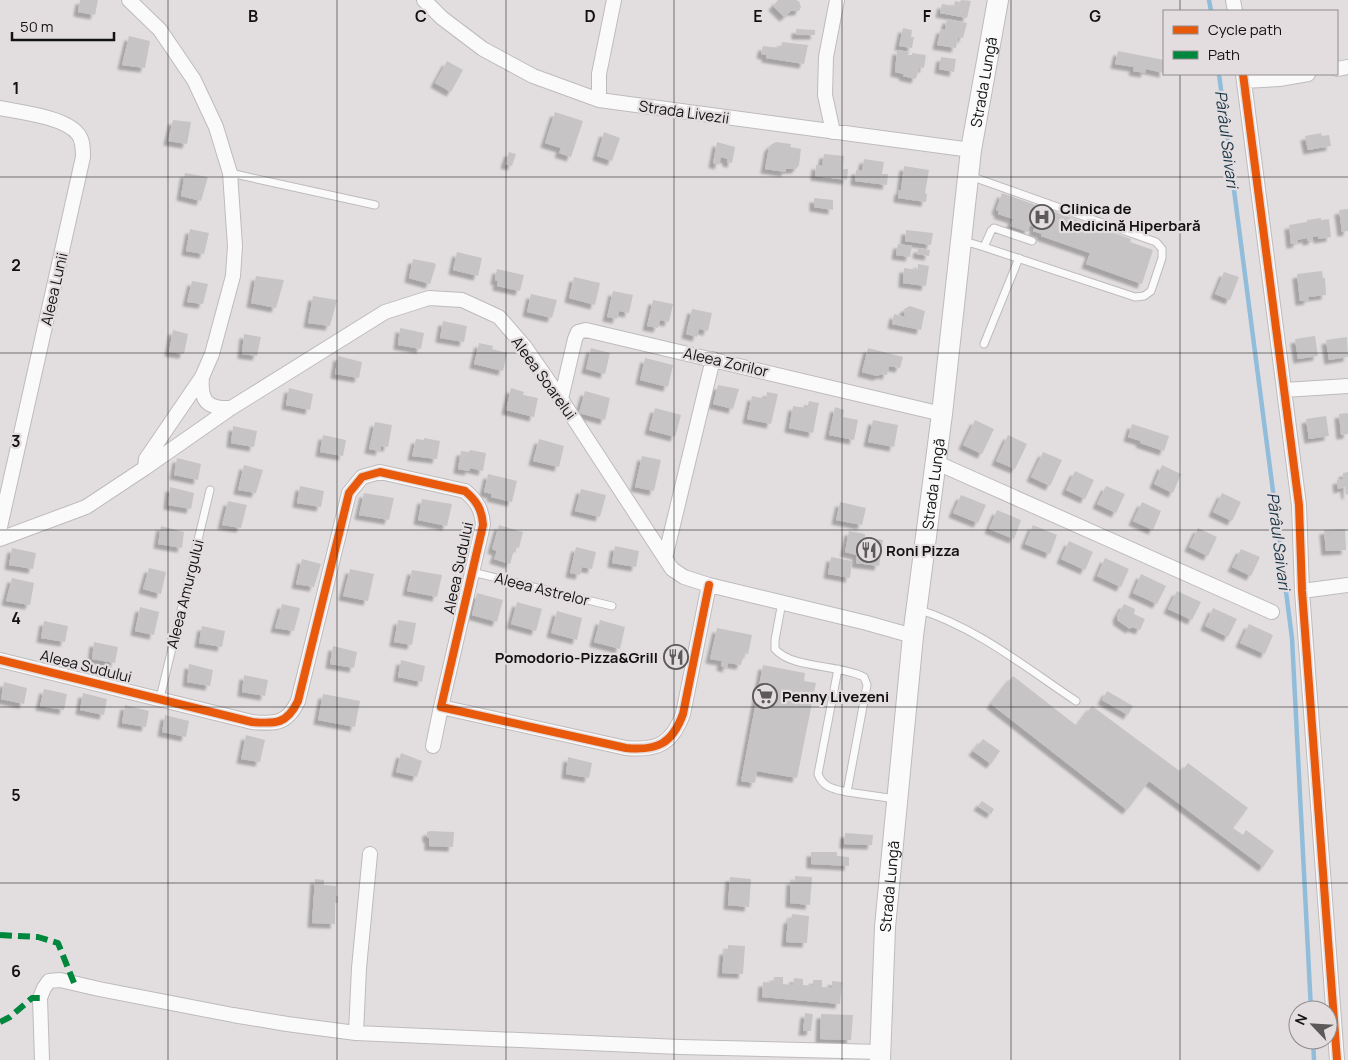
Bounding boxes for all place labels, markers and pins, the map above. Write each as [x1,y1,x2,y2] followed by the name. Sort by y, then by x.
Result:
[1060,198,1201,236] place label: Clinica de Medicină Hiperbară
[1029,204,1055,230] hospital icon: Clinica de Medicină Hiperbară
[856,537,882,563] restaurant icon: Roni Pizza
[886,540,960,561] place label: Roni Pizza
[663,644,689,670] restaurant icon: Pomodorio-Pizza&Grill
[495,647,658,668] place label: Pomodorio-Pizza&Grill
[752,683,778,709] supermarket icon: Penny Livezeni
[782,686,889,707] place label: Penny Livezeni

